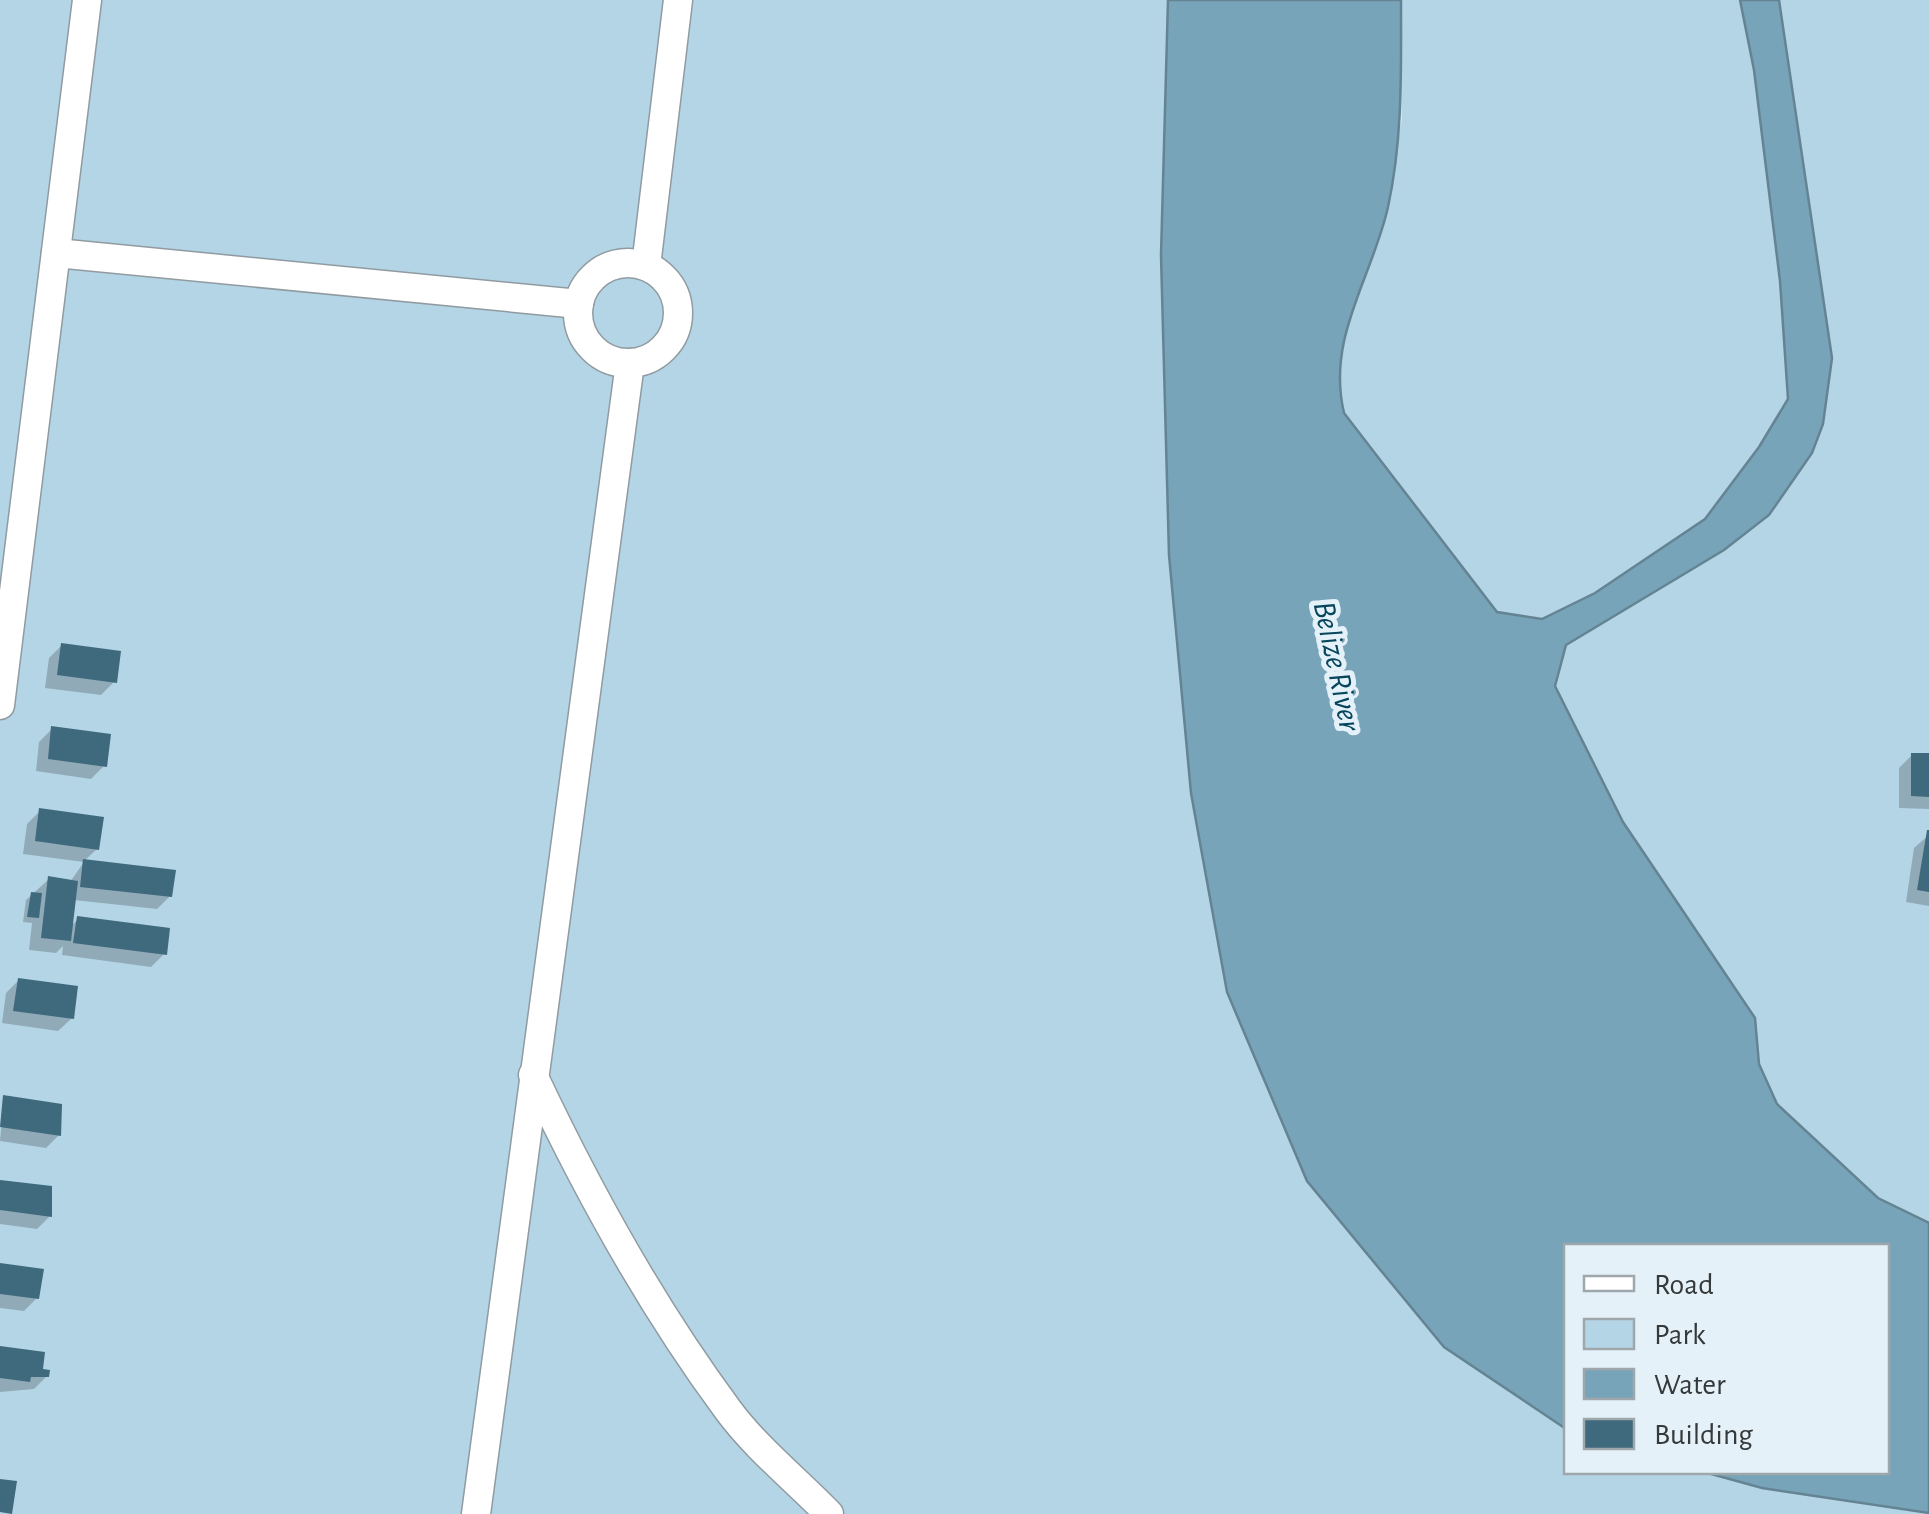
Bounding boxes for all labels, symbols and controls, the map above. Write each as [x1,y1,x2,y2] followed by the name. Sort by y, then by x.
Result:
[1308,598,1367,735] water label: Belize River
[1564,1244,1889,1474] legend
[1654,1270,1714,1300] text: Road
[1654,1320,1706,1350] text: Park
[1654,1370,1726,1400] text: Water
[1654,1420,1753,1450] text: Building

